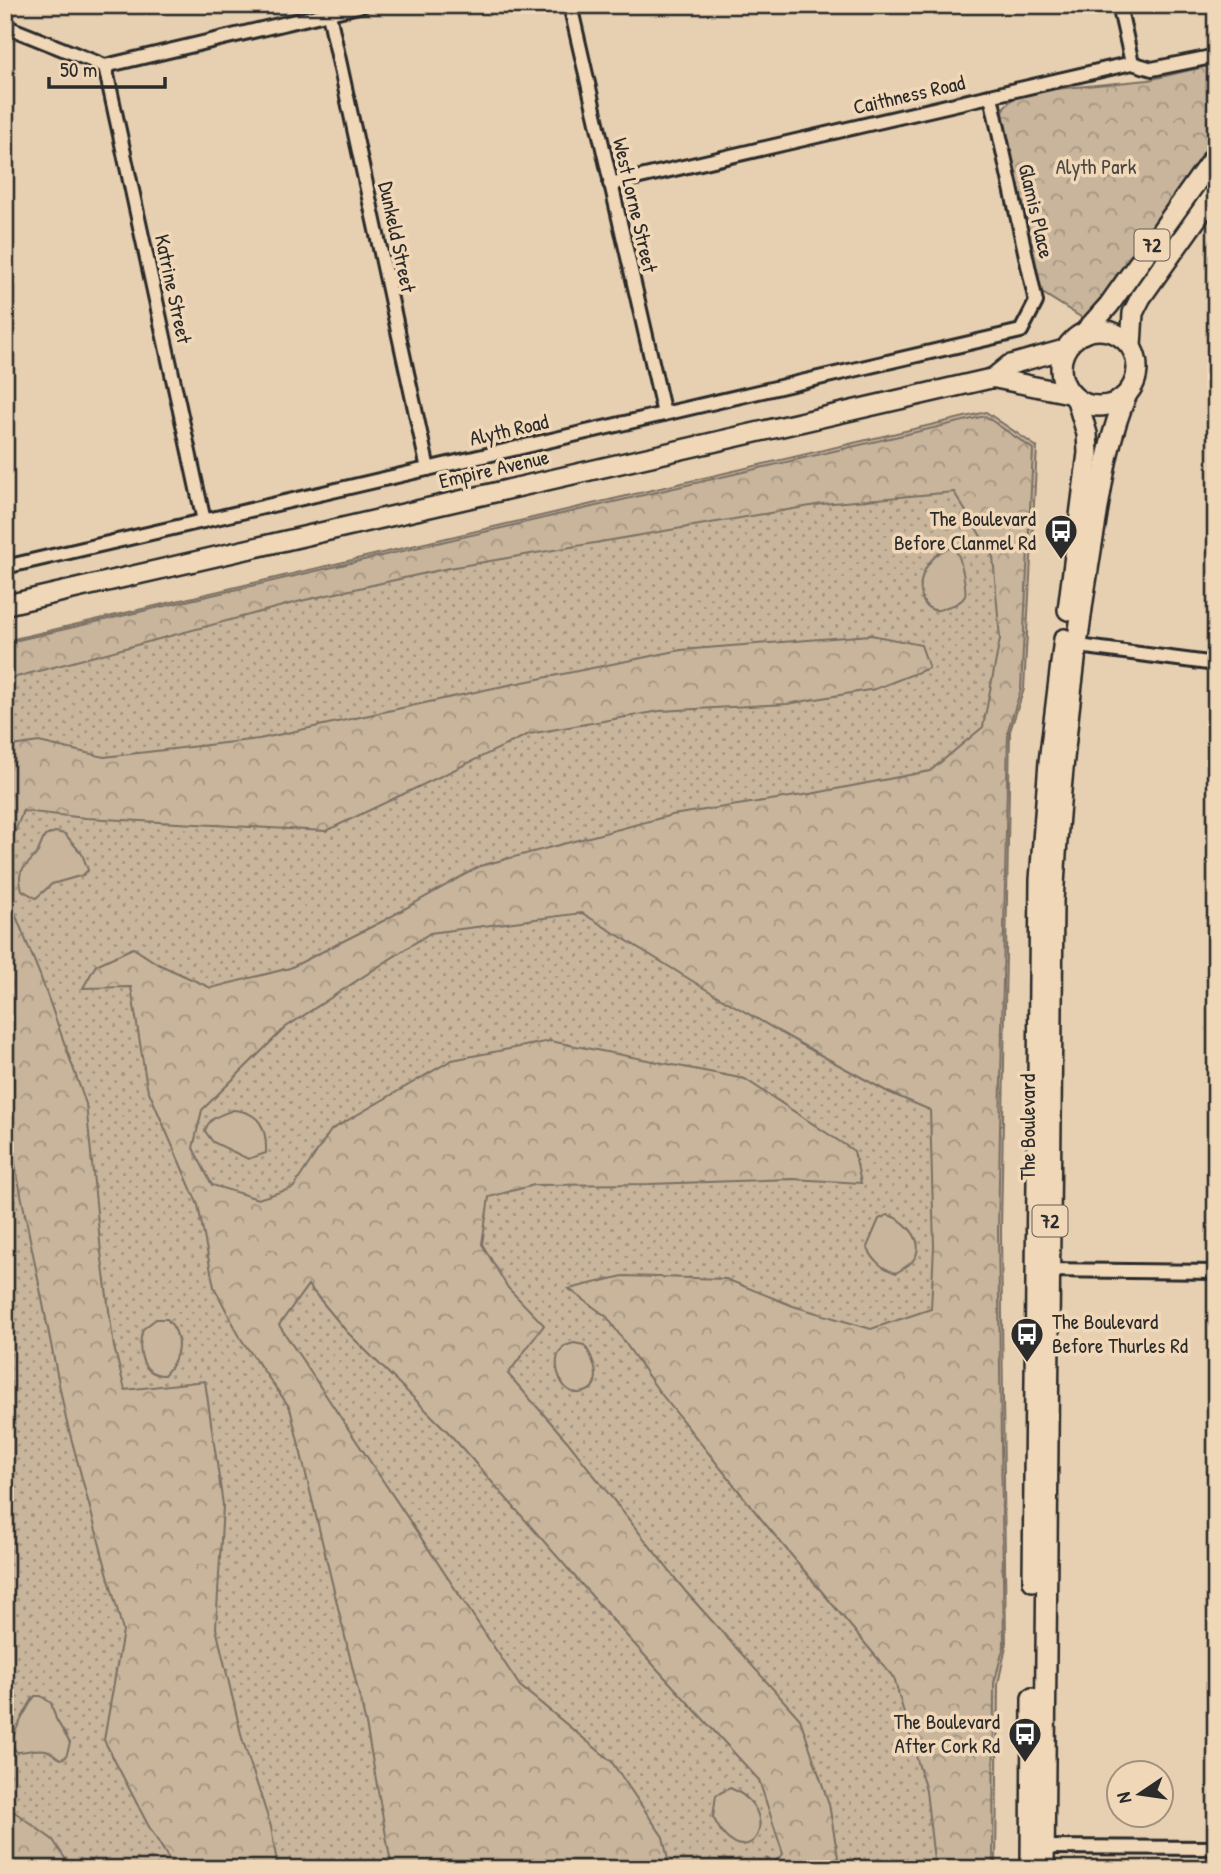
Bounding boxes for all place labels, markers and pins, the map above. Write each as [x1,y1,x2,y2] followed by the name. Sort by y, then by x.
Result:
[894,504,1036,557] place label: The Boulevard Before Clanmel Rd
[1042,512,1080,561] bus stop icon: The Boulevard Before Clanmel Rd
[1052,1307,1188,1360] place label: The Boulevard Before Thurles Rd
[1008,1315,1046,1364] bus stop icon: The Boulevard Before Thurles Rd
[894,1707,1000,1760] place label: The Boulevard After Cork Rd
[1006,1715,1044,1764] bus stop icon: The Boulevard After Cork Rd

